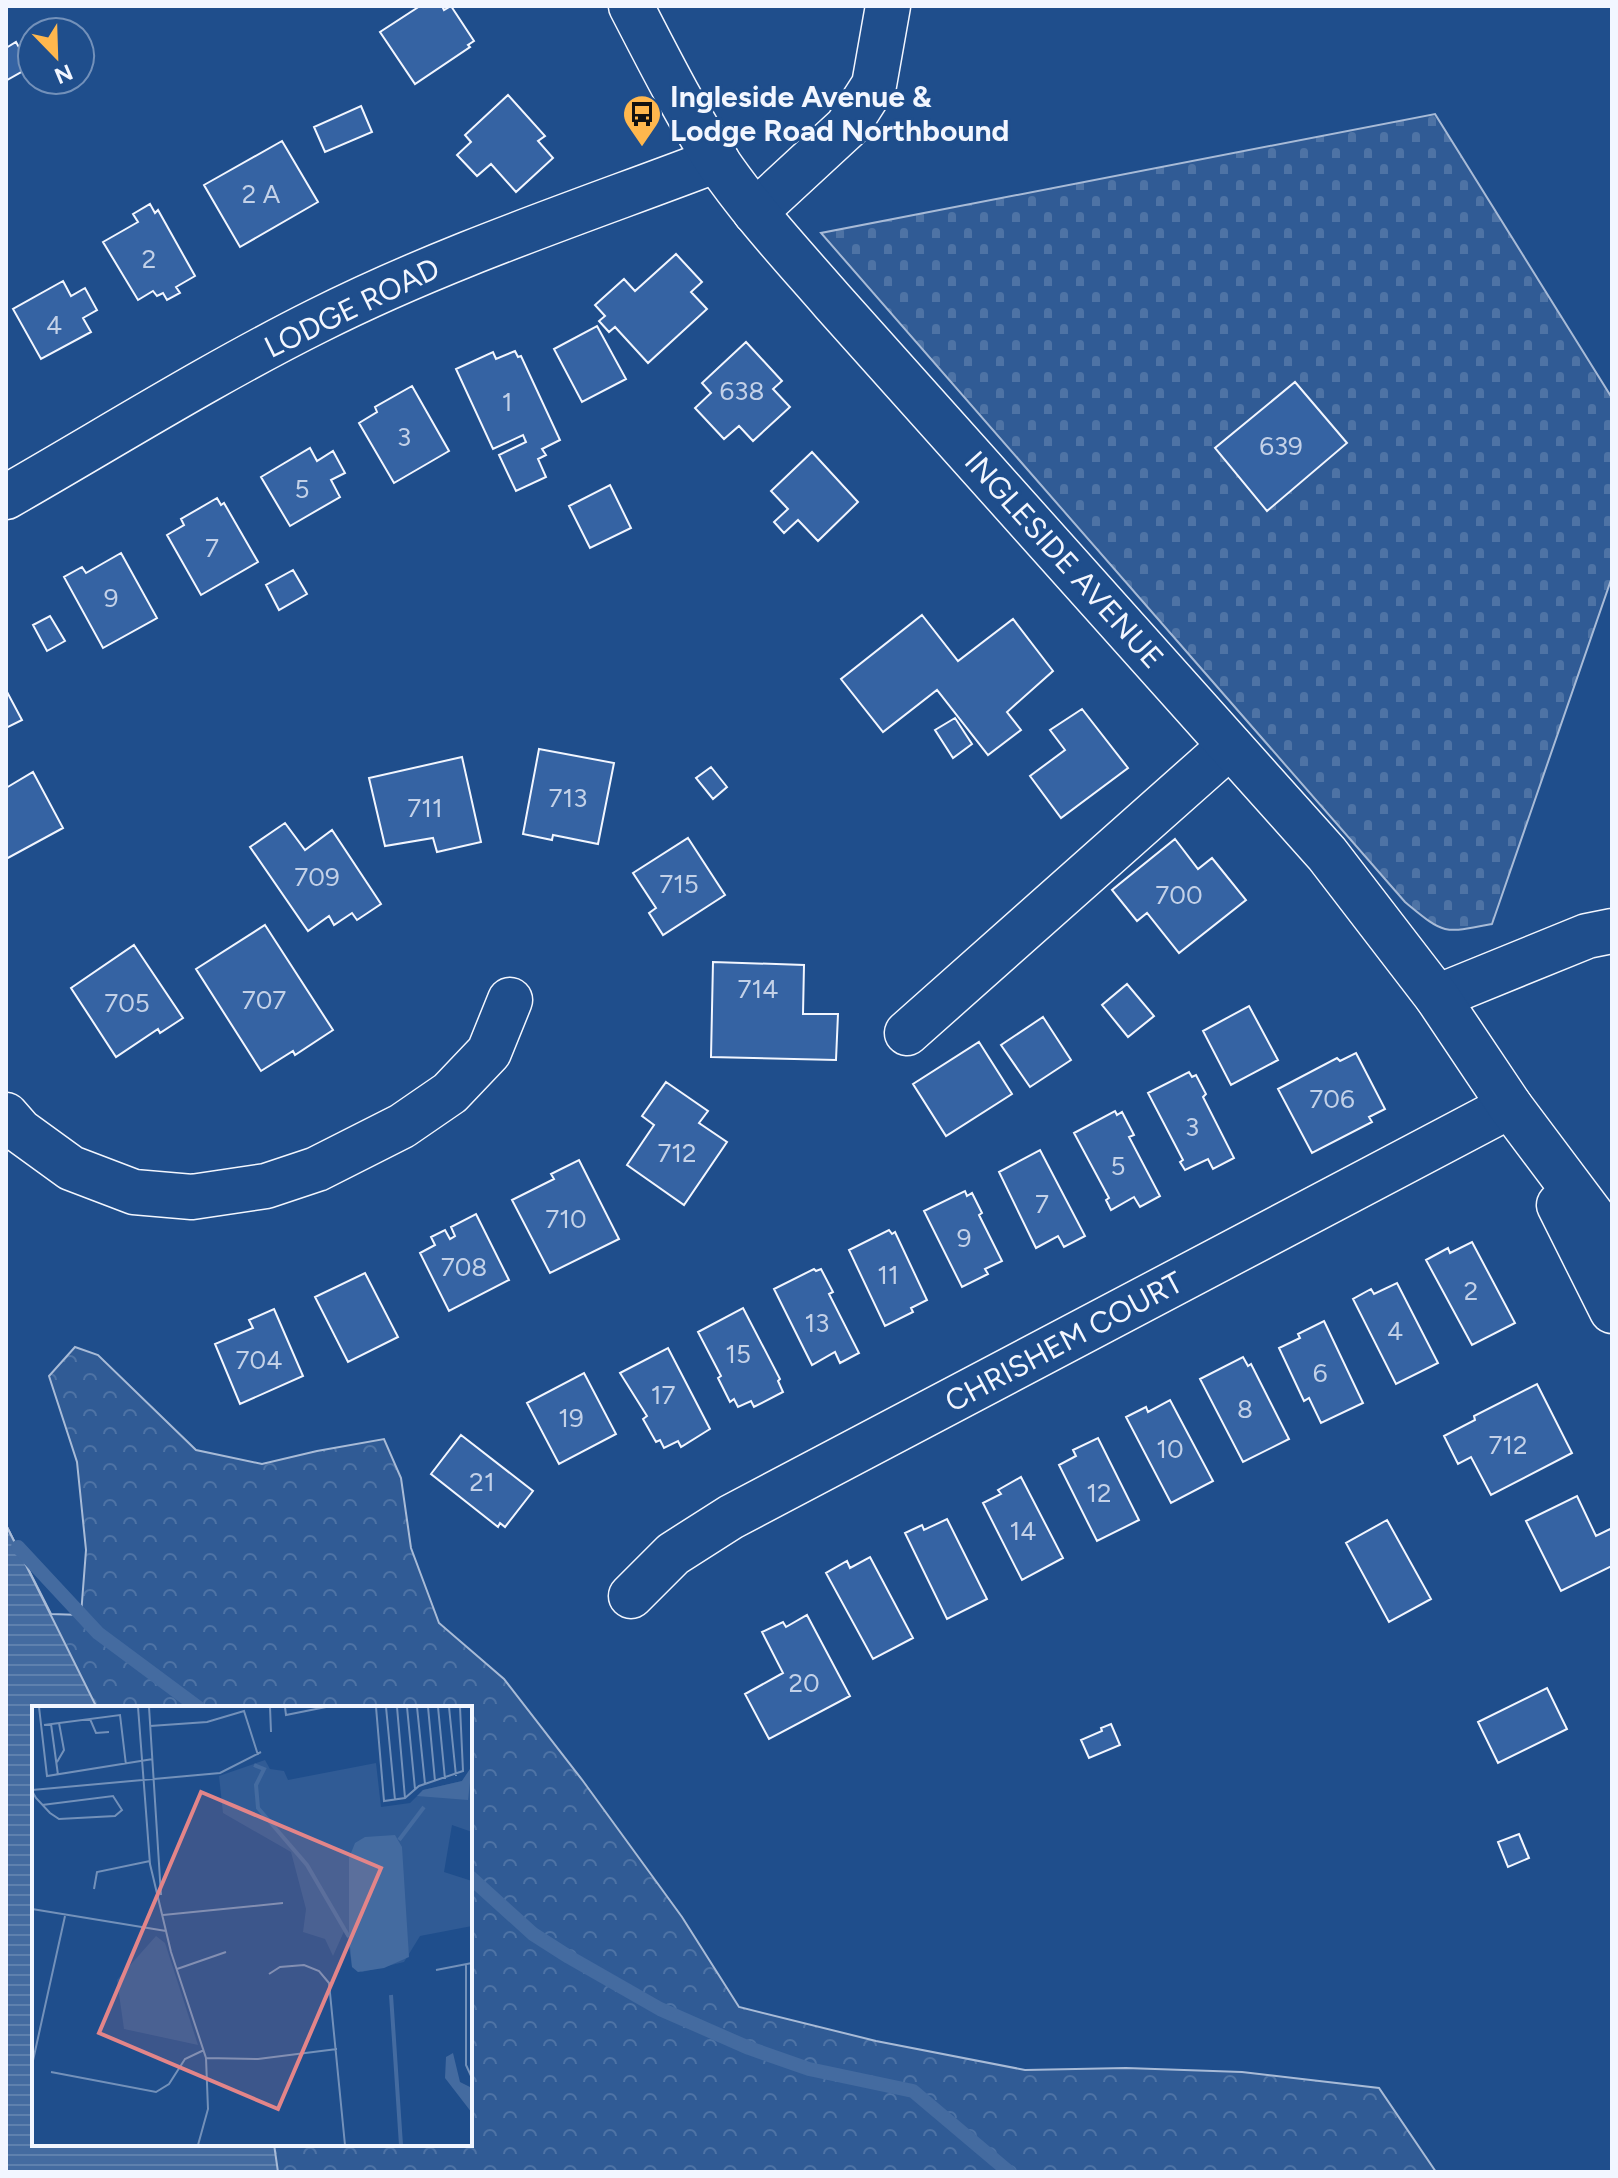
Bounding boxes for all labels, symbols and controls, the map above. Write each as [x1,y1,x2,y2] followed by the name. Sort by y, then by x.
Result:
[16,16,96,96] north arrow
[51,58,77,90] text: N
[670,78,1009,149] place label: Ingleside Avenue & Lodge Road Northbound
[621,93,663,148] bus stop icon: Ingleside Avenue & Lodge Road Northbound
[242,178,281,210] house number: 2 A
[142,243,156,275] house number: 2
[258,249,445,366] street label: LODGE ROAD
[46,309,62,341] house number: 4
[720,375,764,407] house number: 638
[502,386,512,418] house number: 1
[397,421,411,453] house number: 3
[1259,430,1303,462] house number: 639
[957,443,1172,676] street label: INGLESIDE AVENUE
[295,473,309,505] house number: 5
[205,532,219,564] house number: 7
[104,582,118,614] house number: 9
[549,782,587,814] house number: 713
[407,792,443,824] house number: 711
[294,861,340,893] house number: 709
[659,868,699,900] house number: 715
[1155,879,1203,911] house number: 700
[738,973,778,1005] house number: 714
[242,984,286,1016] house number: 707
[104,987,150,1019] house number: 705
[1309,1083,1355,1115] house number: 706
[1185,1111,1199,1143] house number: 3
[657,1137,697,1169] house number: 712
[1111,1150,1125,1182] house number: 5
[1035,1188,1049,1220] house number: 7
[545,1203,587,1235] house number: 710
[957,1222,971,1254] house number: 9
[441,1251,487,1283] house number: 708
[877,1259,899,1291] house number: 11
[939,1263,1189,1420] street label: CHRISHEM COURT
[1464,1275,1478,1307] house number: 2
[805,1307,829,1339] house number: 13
[1387,1315,1403,1347] house number: 4
[725,1338,751,1370] house number: 15
[236,1344,282,1376] house number: 704
[1313,1357,1327,1389] house number: 6
[651,1379,675,1411] house number: 17
[1237,1393,1253,1425] house number: 8
[558,1402,584,1434] house number: 19
[1488,1429,1528,1461] house number: 712
[1156,1433,1184,1465] house number: 10
[469,1466,495,1498] house number: 21
[1086,1477,1112,1509] house number: 12
[1010,1515,1036,1547] house number: 14
[788,1667,820,1699] house number: 20
[32,1706,472,2146] inset map

